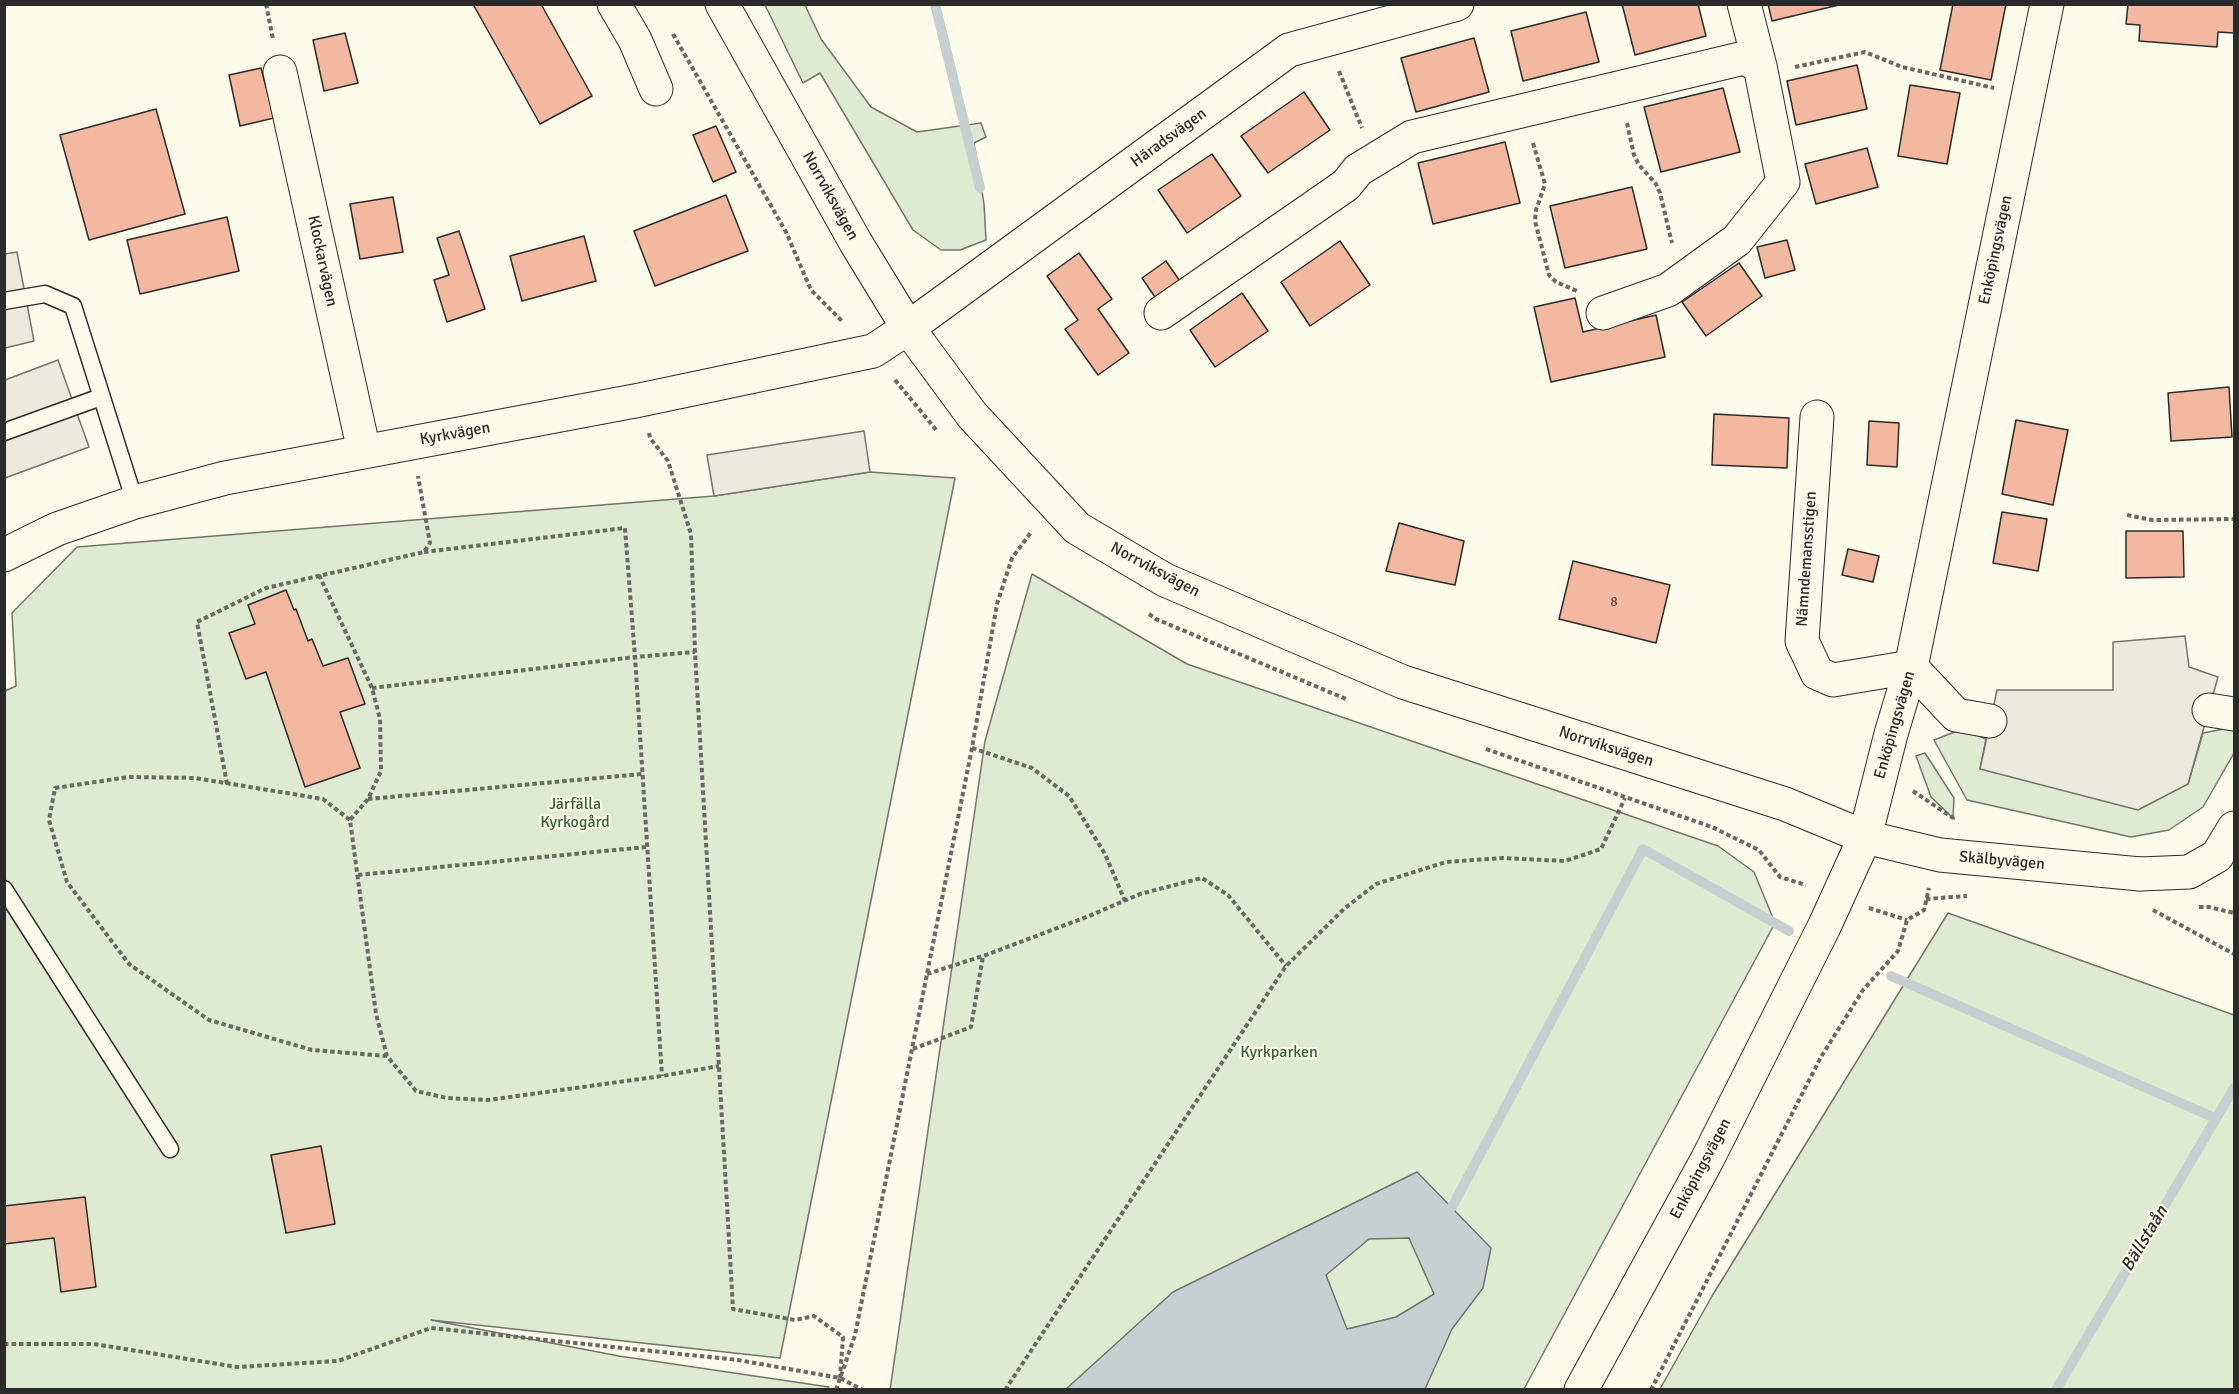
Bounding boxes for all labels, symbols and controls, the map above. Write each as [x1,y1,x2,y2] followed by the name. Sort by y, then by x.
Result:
[1127,104,1211,172] street label: Häradsvägen
[798,148,862,244] street label: Norrviksvägen
[1975,194,2017,306] street label: Enköpingsvägen
[303,214,341,308] street label: Klockarvägen
[418,418,492,450] street label: Kyrkvägen
[1793,491,1821,627] street label: Nämndemansstigen
[1107,538,1203,602] street label: Norrviksvägen
[1610,594,1618,610] house number: 8
[1870,669,1920,781] street label: Enköpingsvägen
[1556,723,1656,771] street label: Norrviksvägen
[540,795,610,833] park label: Järfälla Kyrkogård
[1958,848,2046,874] street label: Skälbyvägen
[1240,1043,1318,1063] park label: Kyrkparken
[1666,1115,1736,1223] street label: Enköpingsvägen
[2117,1202,2173,1276] water label: Bällstaån

